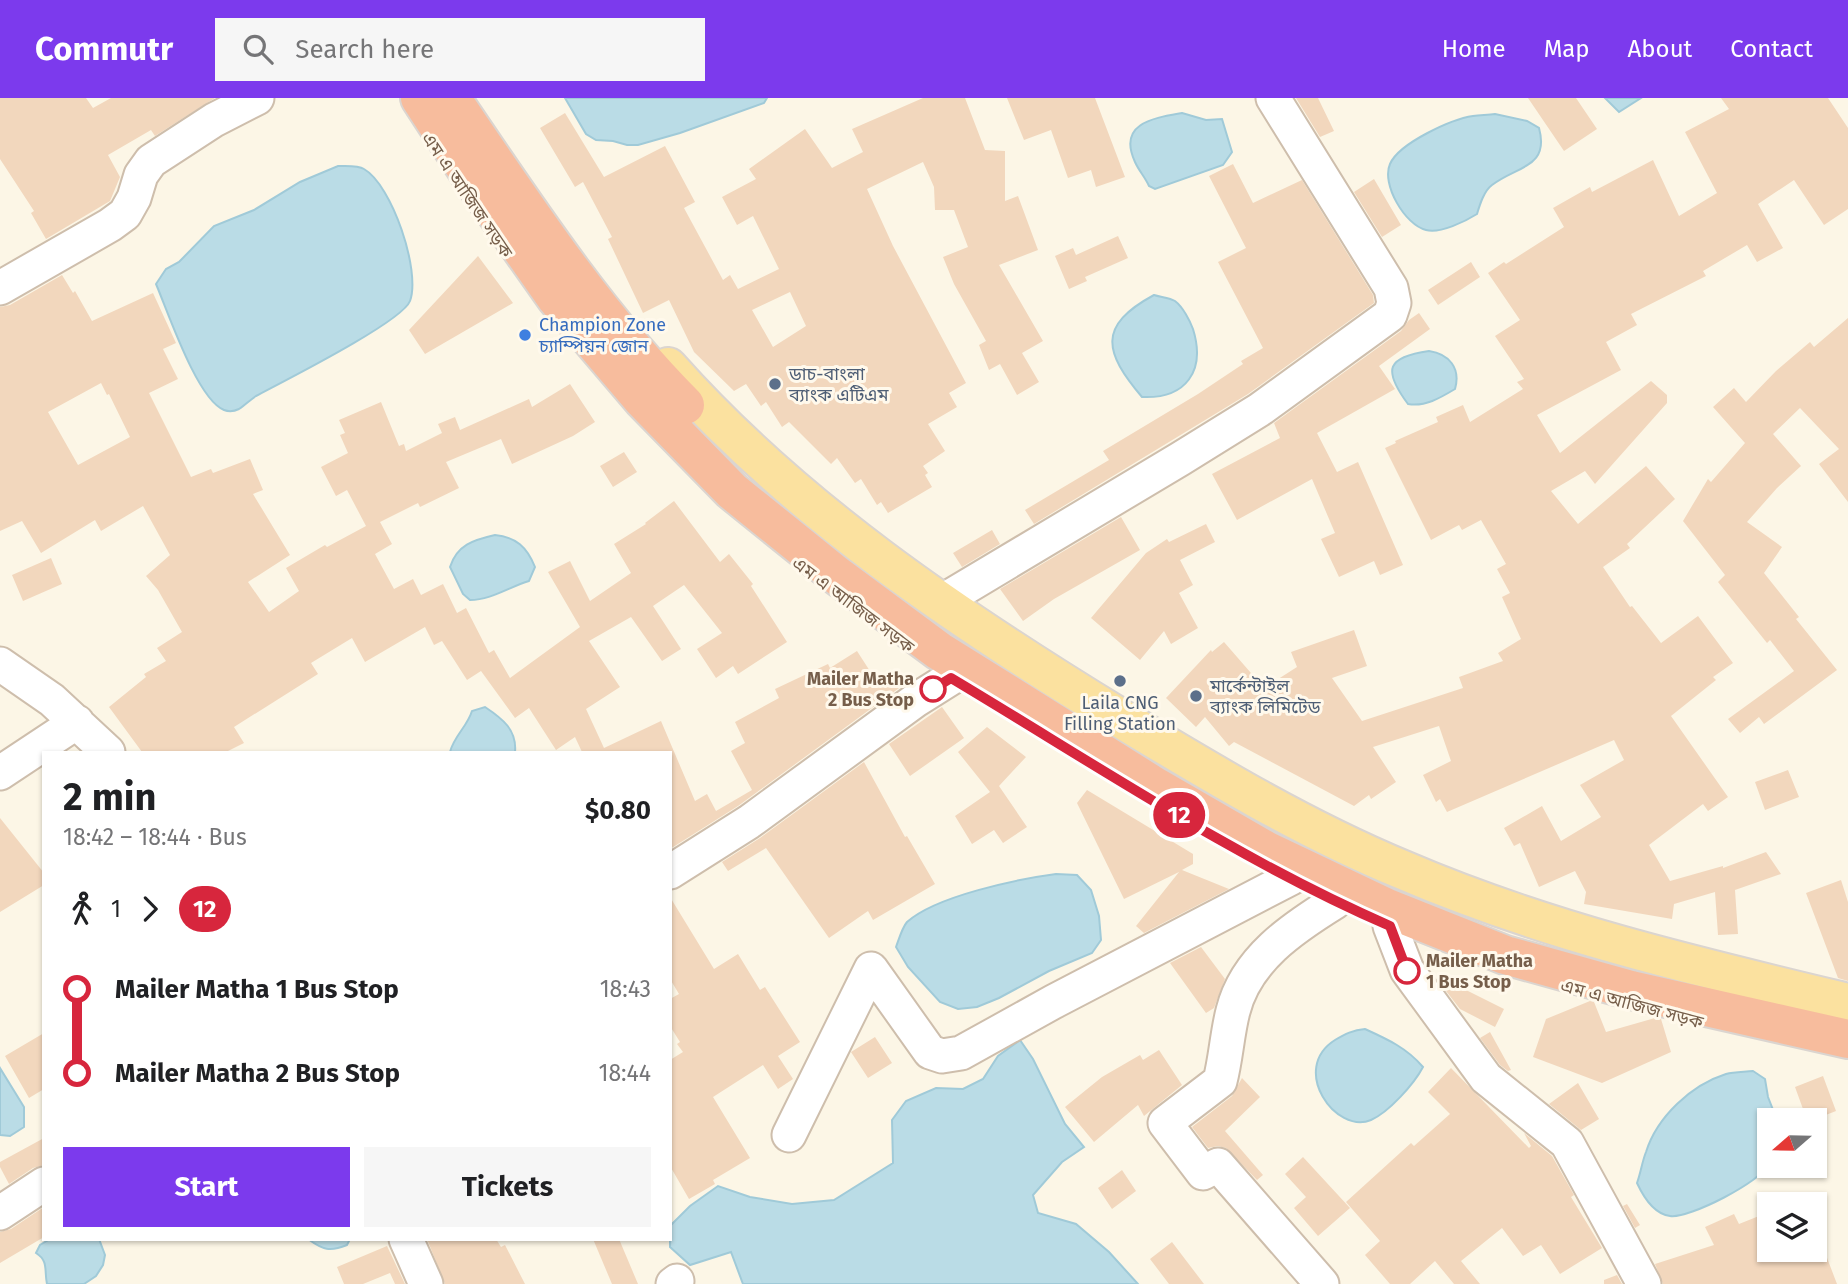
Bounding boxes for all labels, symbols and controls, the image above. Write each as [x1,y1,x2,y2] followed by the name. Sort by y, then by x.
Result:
[215,18,705,81] search box
[35,29,173,69] text: Commutr
[239,30,277,68] icon: search
[295,34,434,65] text: Search here
[1442,35,1506,63] text: Home
[1544,35,1590,63] text: Map
[1628,35,1692,63] text: About
[1730,35,1813,63] text: Contact
[417,128,517,262] street label: এম এ আজিজ সড়ক
[538,314,666,357] place label: Champion Zone চ্যাম্পিয়ন জোন
[517,327,533,343] marker: Champion Zone চ্যাম্পিয়ন জোন
[788,363,890,406] place label: ডাচ-বাংলা ব্যাংক এটিএম
[767,376,783,392] marker: ডাচ-বাংলা ব্যাংক এটিএম
[788,552,919,658] street label: এম এ আজিজ সড়ক
[807,668,914,711] place label: Mailer Matha 2 Bus Stop
[1112,673,1128,689] marker: Laila CNG Filling Station
[1209,675,1321,718] place label: মার্কেন্টাইল ব্যাংক লিমিটেড
[920,676,946,702] marker: Mailer Matha 2 Bus Stop
[1188,688,1204,704] marker: মার্কেন্টাইল ব্যাংক লিমিটেড
[1064,692,1176,735] place label: Laila CNG Filling Station
[63,774,156,820] text: 2 min
[1148,792,1210,838] line badge: 12
[585,795,651,826] text: $0.80
[1167,801,1191,829] text: 12
[63,823,247,851] text: 18:42 – 18:44 · Bus
[63,890,101,928] icon: walk
[131,890,169,928] icon: forward
[111,895,121,923] text: 1
[193,895,217,923] text: 12
[1426,950,1533,993] place label: Mailer Matha 1 Bus Stop
[1394,958,1420,984] marker: Mailer Matha 1 Bus Stop
[115,974,399,1005] text: Mailer Matha 1 Bus Stop
[1558,974,1706,1034] street label: এম এ আজিজ সড়ক
[600,975,651,1003] text: 18:43
[115,1058,400,1089] text: Mailer Matha 2 Bus Stop
[598,1059,651,1087] text: 18:44
[1757,1108,1827,1178] north arrow
[1757,1108,1827,1262] map controls
[63,1147,350,1227] button: Start
[364,1147,651,1227] button: Tickets
[1757,1192,1827,1262] button: layers

